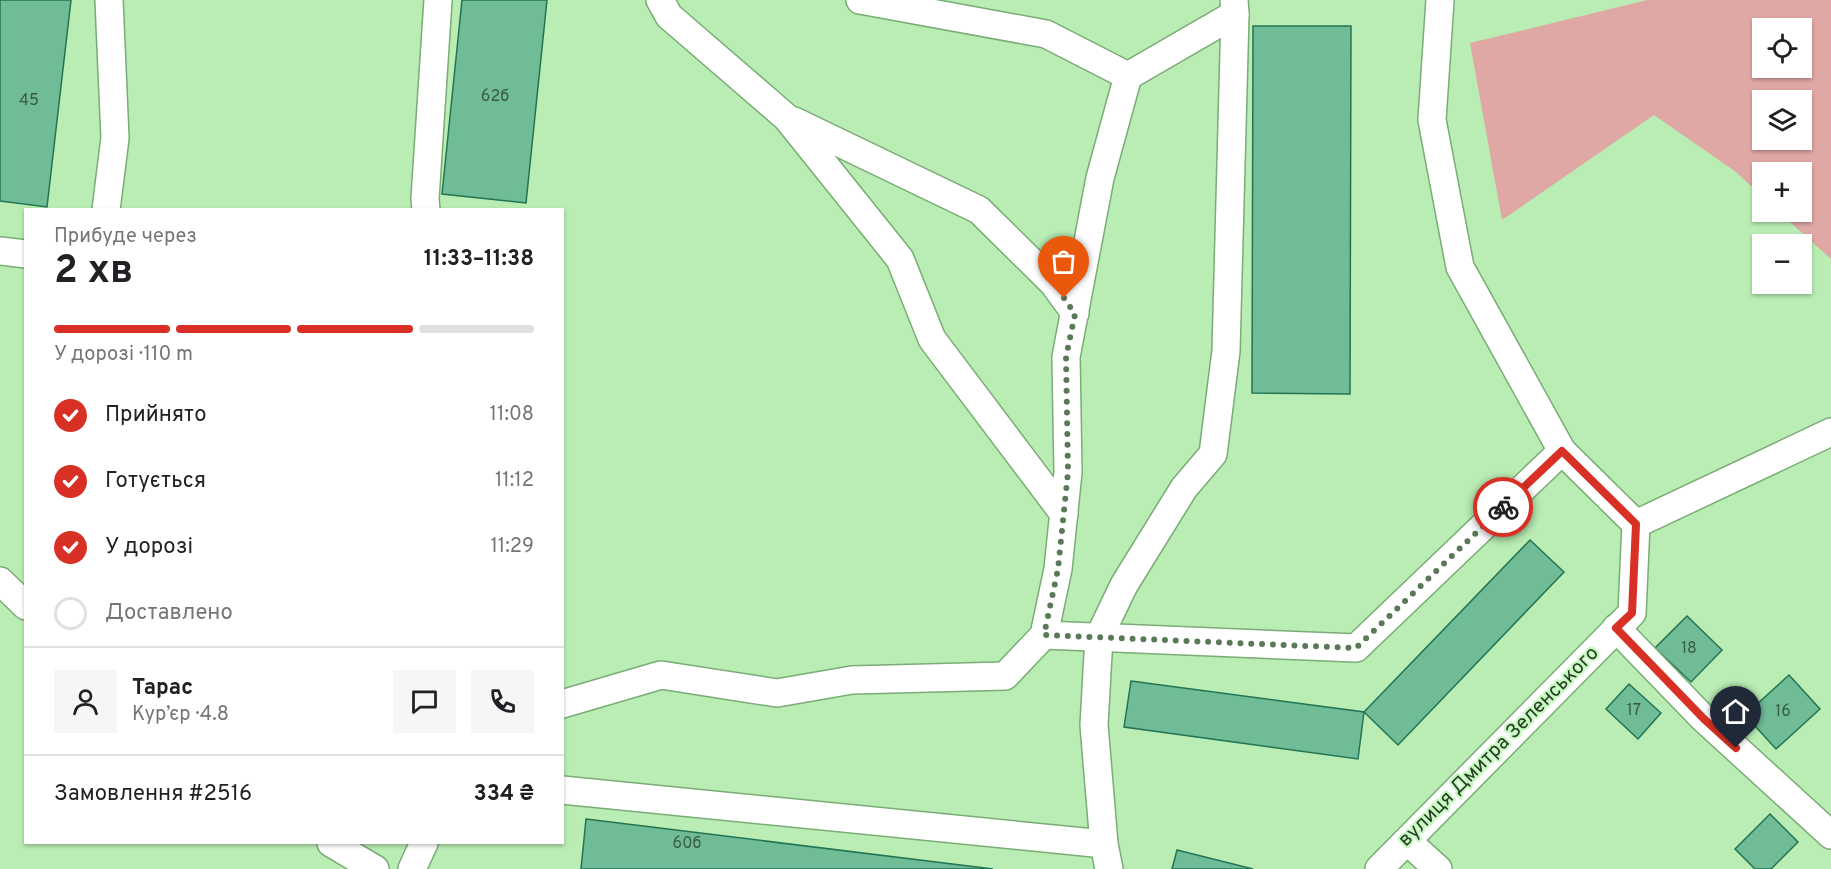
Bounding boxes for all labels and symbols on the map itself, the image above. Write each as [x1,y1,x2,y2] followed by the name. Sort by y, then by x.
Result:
[481,87,509,107] house number: 62б
[19,91,39,111] house number: 45
[1038,236,1089,298] pin
[1473,477,1533,537] courier
[1681,639,1697,659] house number: 18
[1393,641,1605,853] street label: вулиця Дмитра Зеленського
[1710,686,1761,748] pin
[1627,701,1641,721] house number: 17
[1775,702,1791,722] house number: 16
[673,834,701,854] house number: 60б

